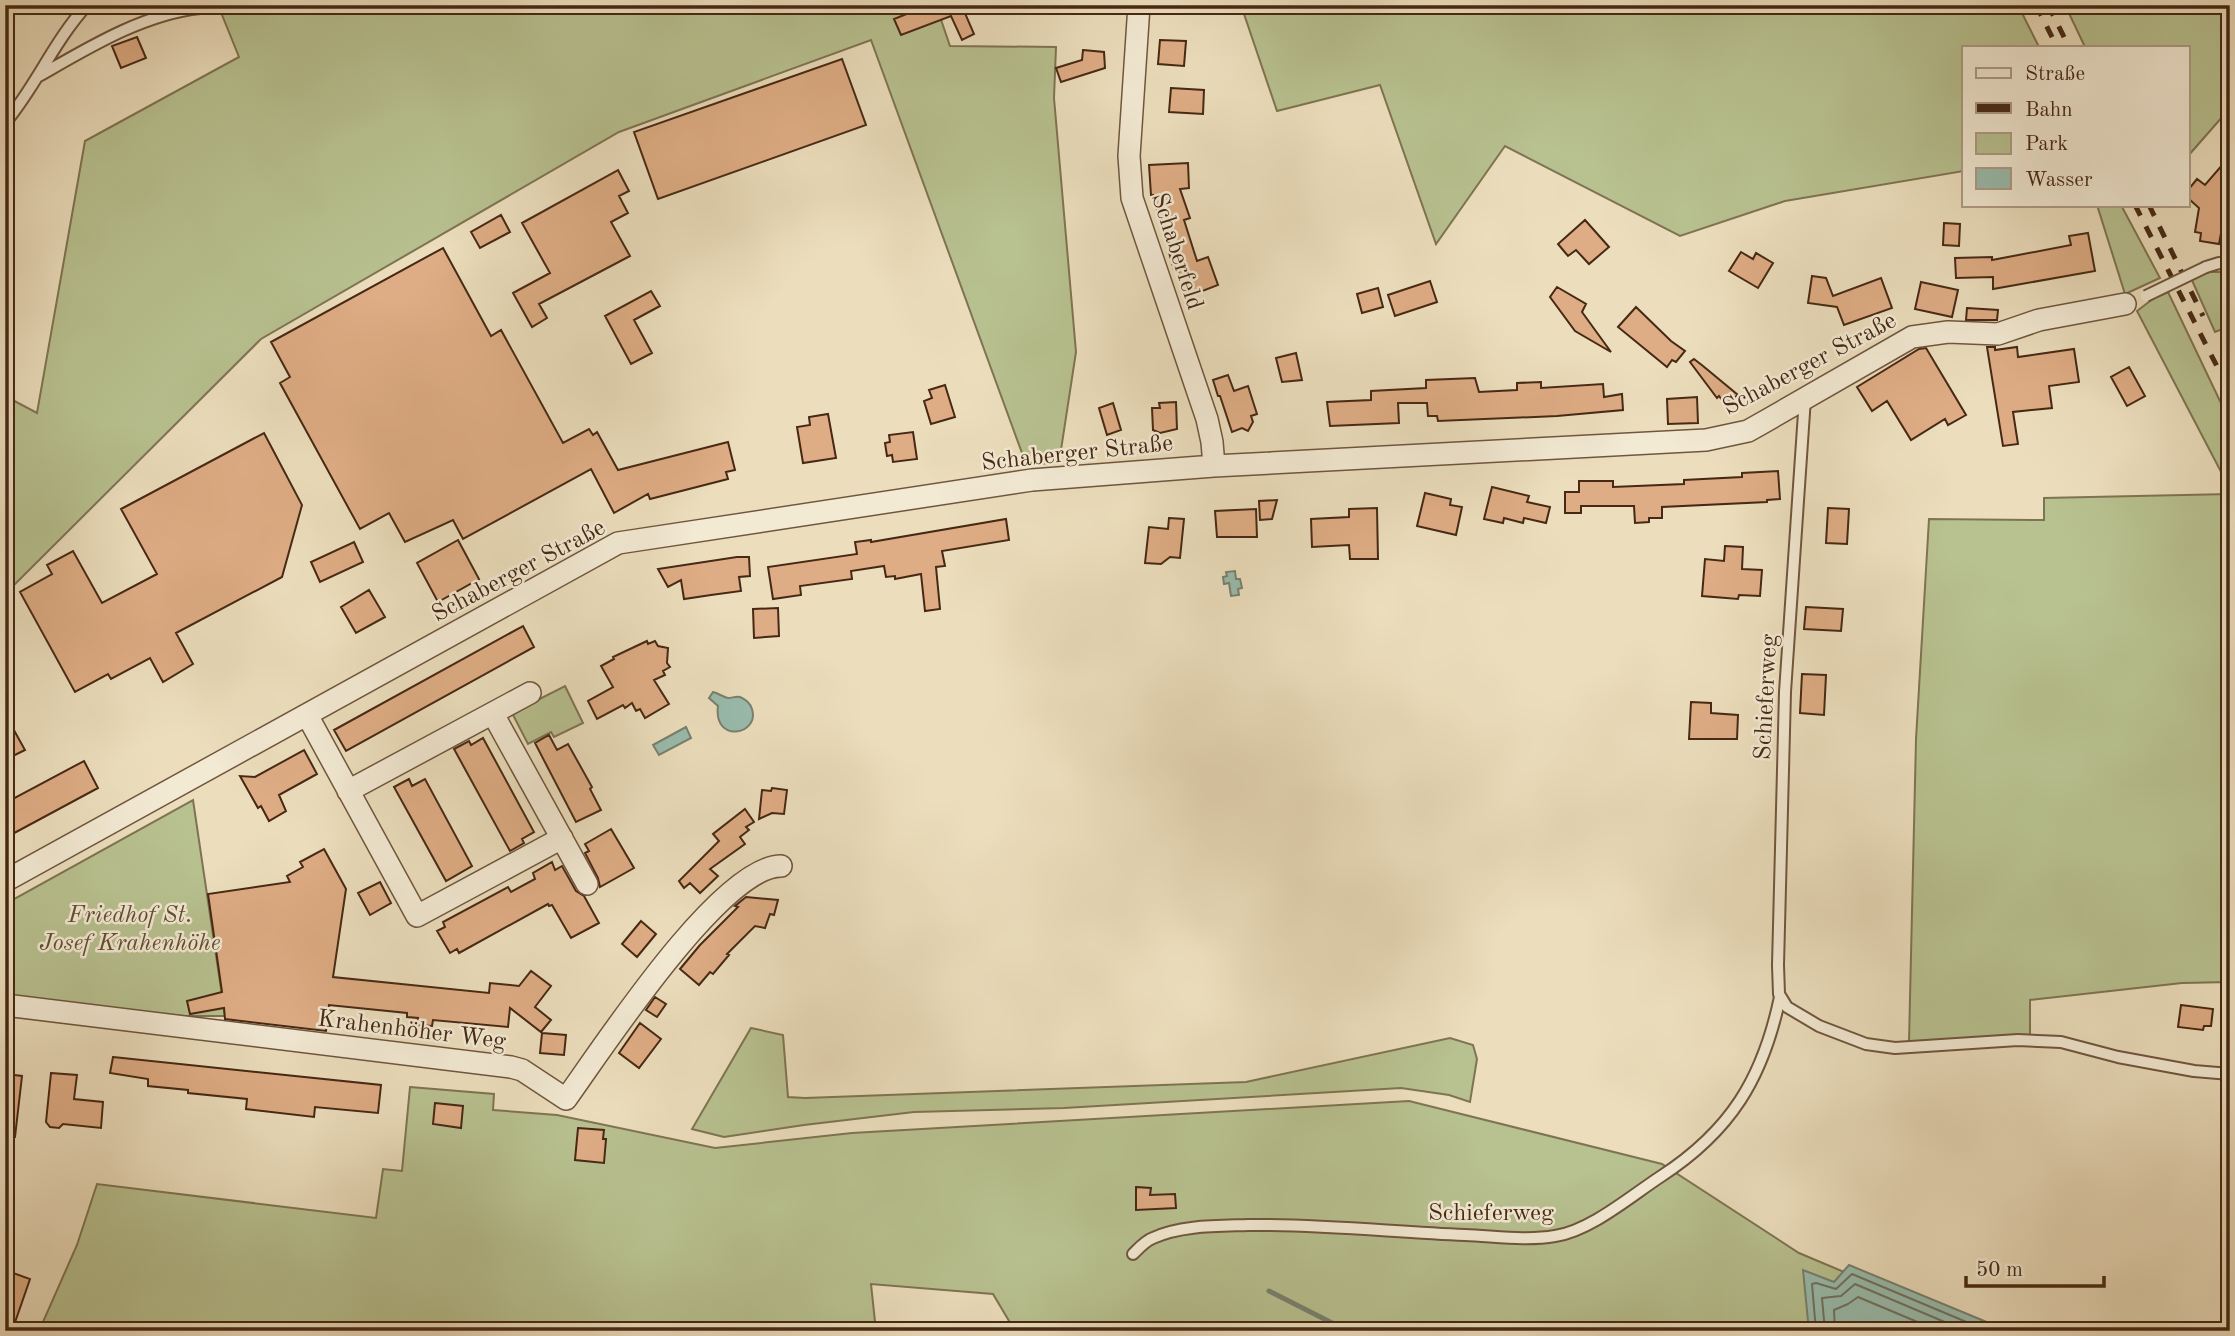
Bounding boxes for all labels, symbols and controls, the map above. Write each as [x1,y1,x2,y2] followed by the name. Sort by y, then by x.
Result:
[1962,46,2190,206] legend
[2025,64,2085,85] text: Straße
[2025,100,2073,121] text: Bahn
[2025,134,2068,155] text: Park
[2025,170,2093,191] text: Wasser
[1146,190,1206,313] street label: Schaberfeld
[1719,309,1901,421] street label: Schaberger Straße
[980,432,1174,476] street label: Schaberger Straße
[428,516,610,628] street label: Schaberger Straße
[1752,633,1782,761] street label: Schieferweg
[39,904,221,956] park label: Friedhof St. Josef Krahenhöhe
[316,1008,507,1054] street label: Krahenhöher Weg
[1428,1202,1554,1226] street label: Schieferweg
[1966,1245,2104,1289] scale bar
[1976,1260,2023,1281] text: 50 m

